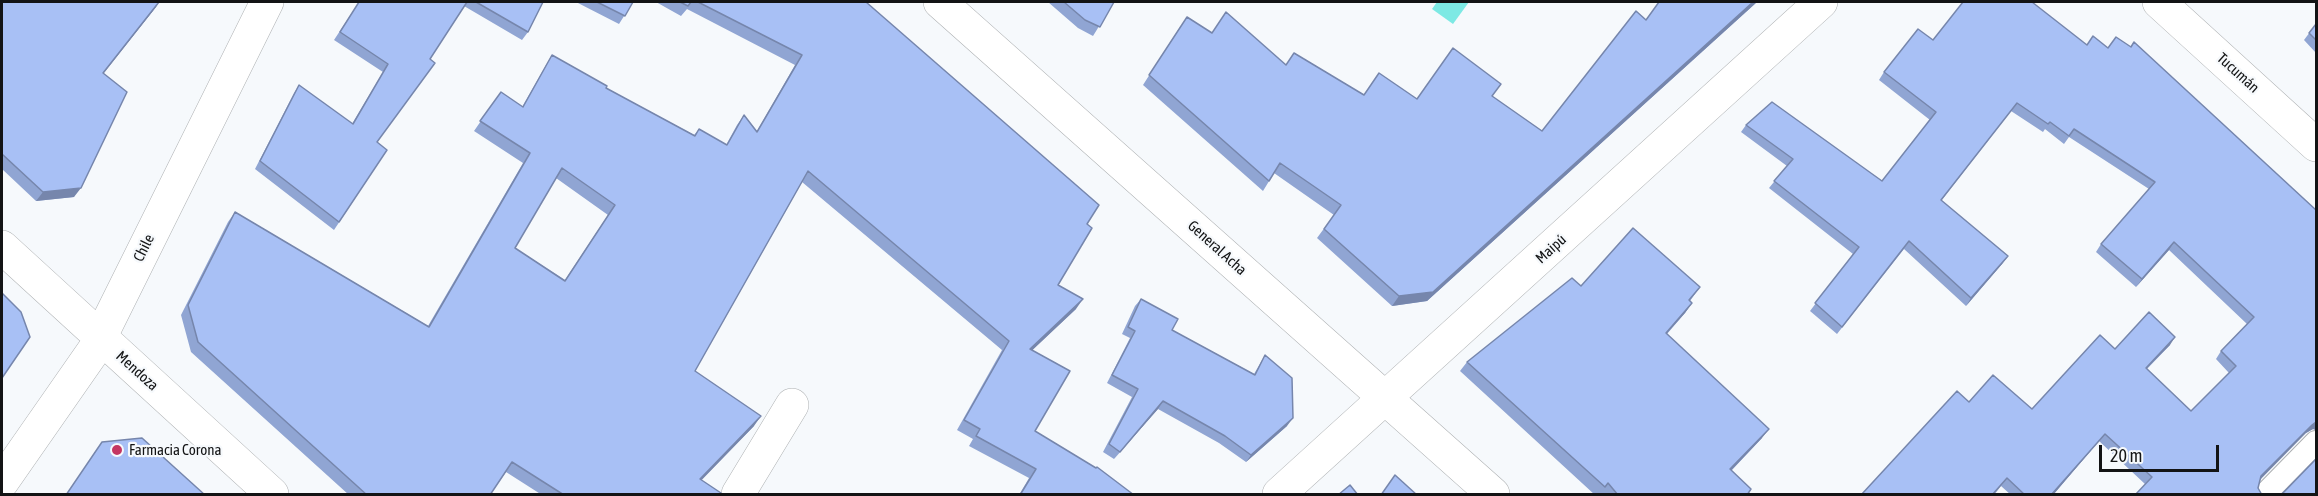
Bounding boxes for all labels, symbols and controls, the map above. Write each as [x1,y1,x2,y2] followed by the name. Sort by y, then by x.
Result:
[2213,49,2263,97] street label: Tucumán
[1184,217,1250,279] street label: General Acha
[130,231,158,265] street label: Chile
[1532,231,1570,267] street label: Maipú
[112,347,162,395] street label: Mendoza
[2102,433,2222,471] scale bar
[129,441,221,459] place label: Farmacia Corona
[110,443,124,457] marker: Farmacia Corona
[2110,445,2142,466] text: 20 m

